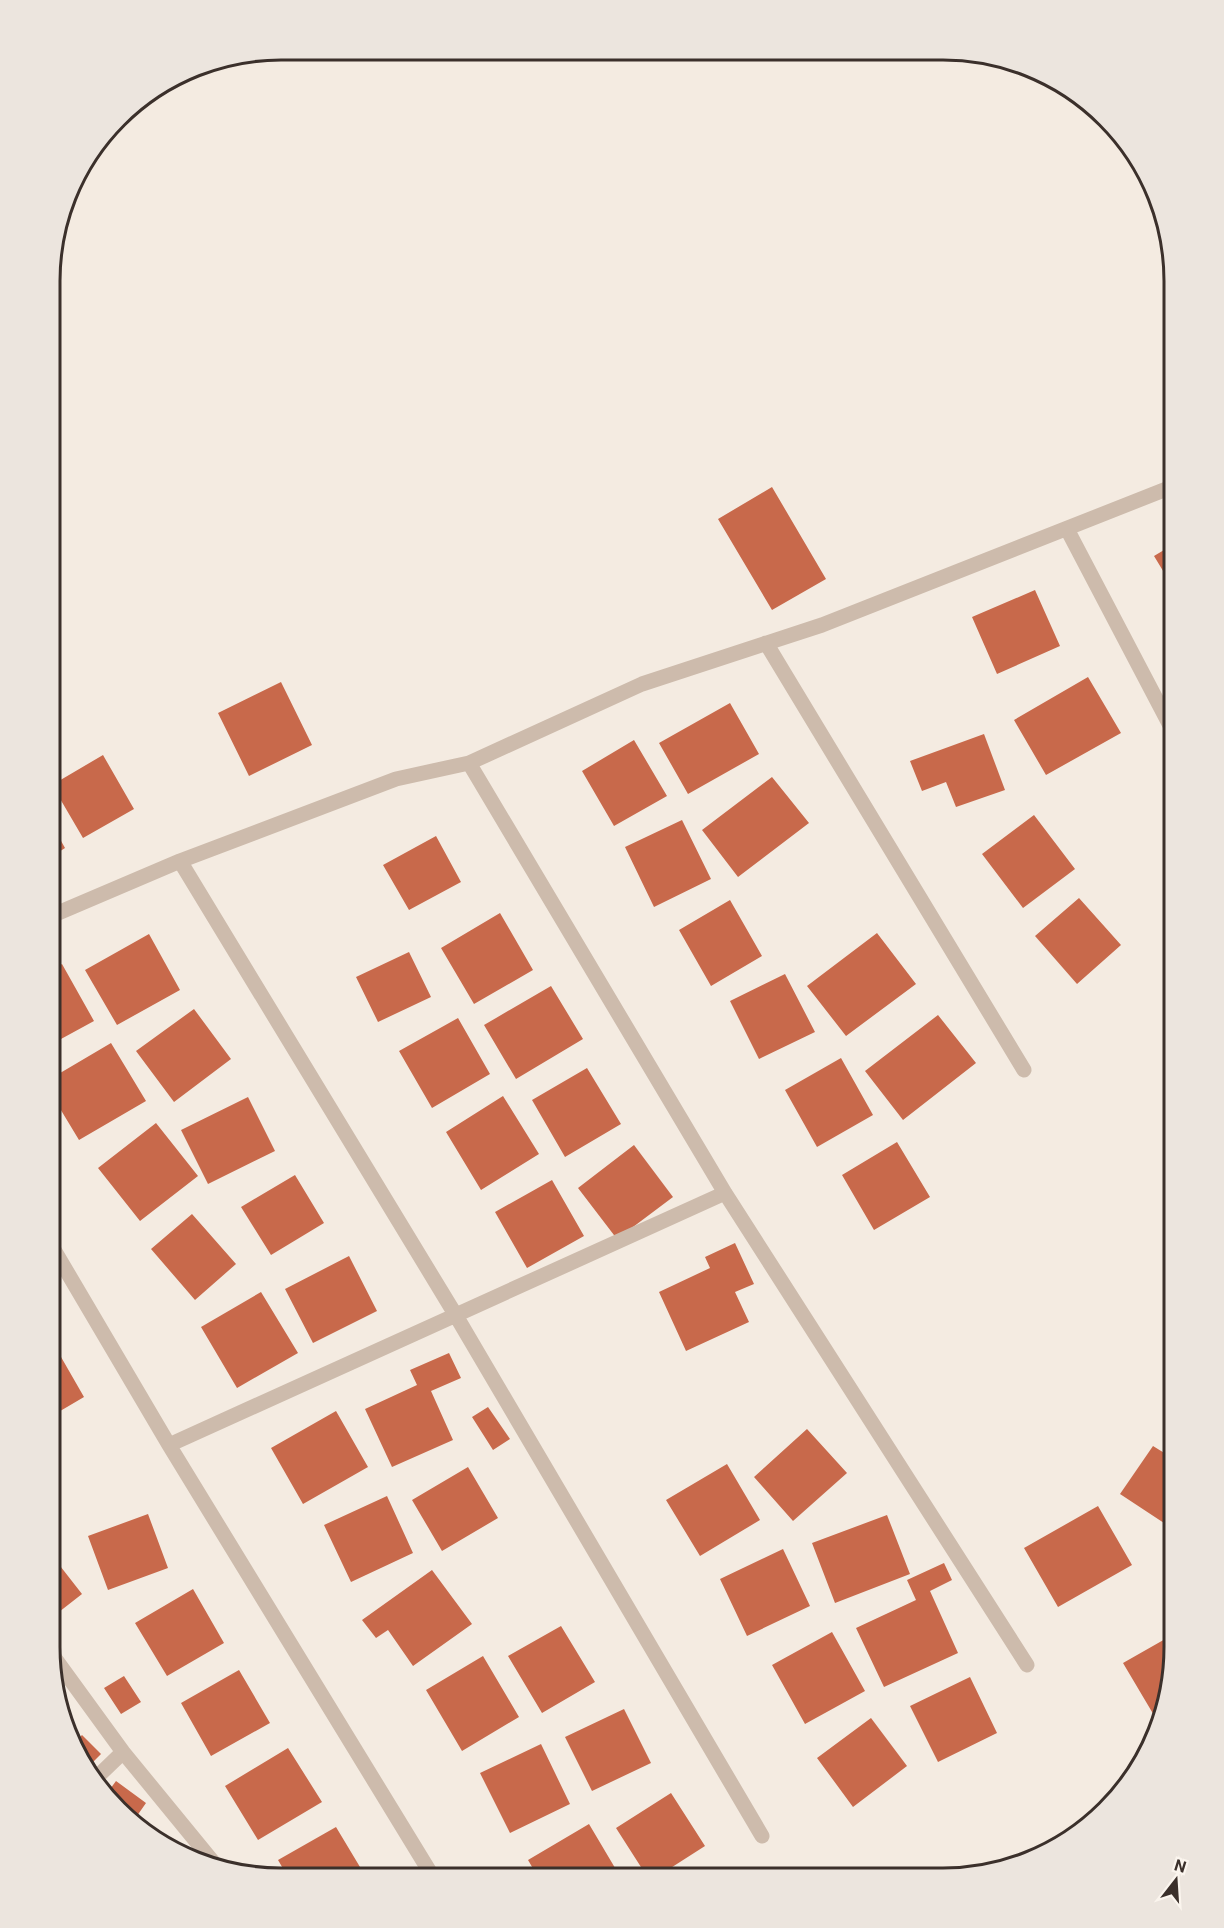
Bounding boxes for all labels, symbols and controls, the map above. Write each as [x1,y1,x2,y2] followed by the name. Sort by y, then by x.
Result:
[1146,1850,1206,1910] north arrow
[1172,1855,1188,1877] text: N

